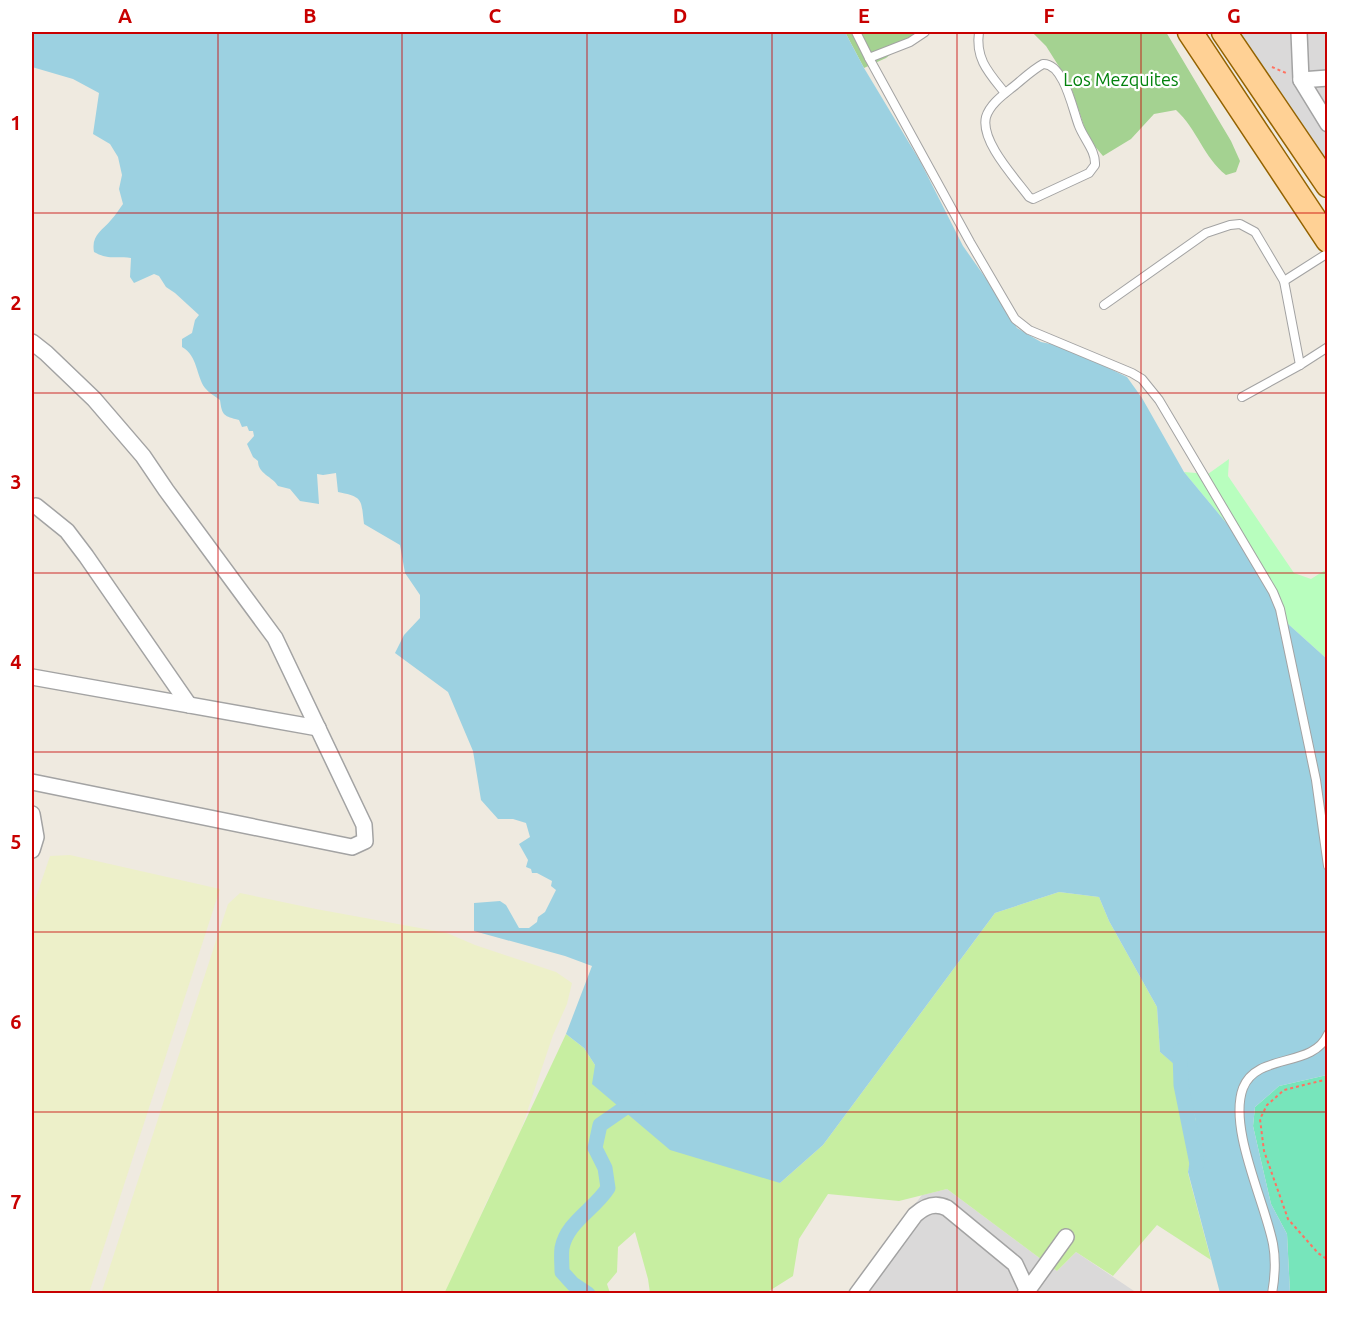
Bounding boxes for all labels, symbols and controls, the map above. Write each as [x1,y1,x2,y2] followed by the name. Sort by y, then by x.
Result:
[118,4,132,27] text: A
[303,4,317,27] text: B
[489,4,502,27] text: C
[673,4,687,27] text: D
[858,4,870,27] text: E
[1043,4,1055,27] text: F
[1227,4,1241,27] text: G
[1063,69,1179,89] park label: Los Mezquites
[10,111,22,134] text: 1
[10,291,22,314] text: 2
[10,470,22,493] text: 3
[10,650,22,673] text: 4
[10,830,22,853] text: 5
[10,1010,22,1033] text: 6
[10,1190,22,1213] text: 7

